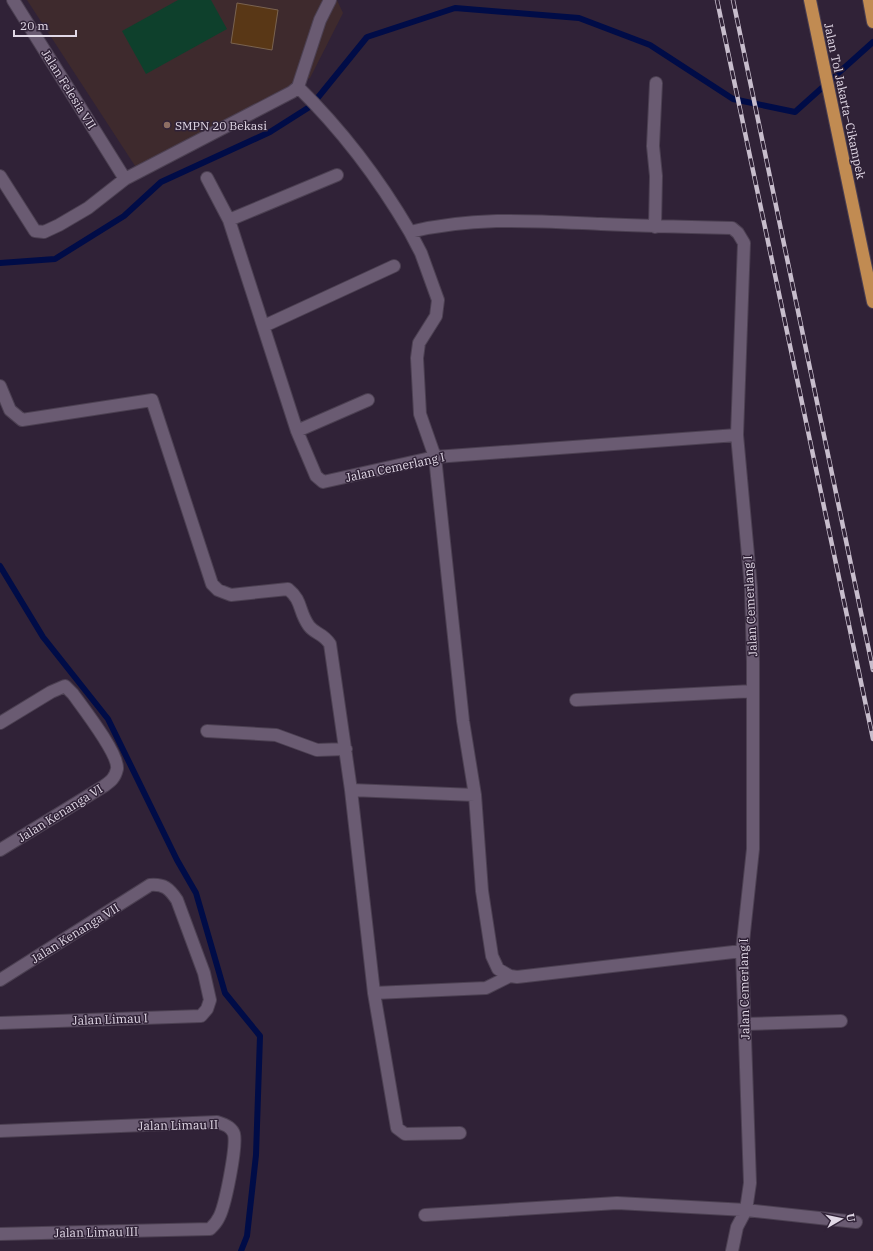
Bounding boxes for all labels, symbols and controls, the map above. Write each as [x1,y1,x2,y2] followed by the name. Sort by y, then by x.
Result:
[14,12,76,38] scale bar
[20,18,49,33] text: 20 m
[821,21,869,181] street label: Jalan Tol Jakarta–Cikampek
[38,46,100,132] street label: Jalan Felesia VII
[175,118,267,133] place label: SMPN 20 Bekasi
[162,120,172,130] marker: SMPN 20 Bekasi
[344,449,446,485] street label: Jalan Cemerlang I
[740,555,760,657] street label: Jalan Cemerlang I
[15,781,105,845] street label: Jalan Kenanga VI
[28,900,122,966] street label: Jalan Kenanga VII
[736,938,752,1040] street label: Jalan Cemerlang I
[72,1010,148,1028] street label: Jalan Limau I
[138,1117,218,1133] street label: Jalan Limau II
[821,1199,861,1239] north arrow
[843,1212,859,1223] text: U
[54,1224,138,1240] street label: Jalan Limau III

